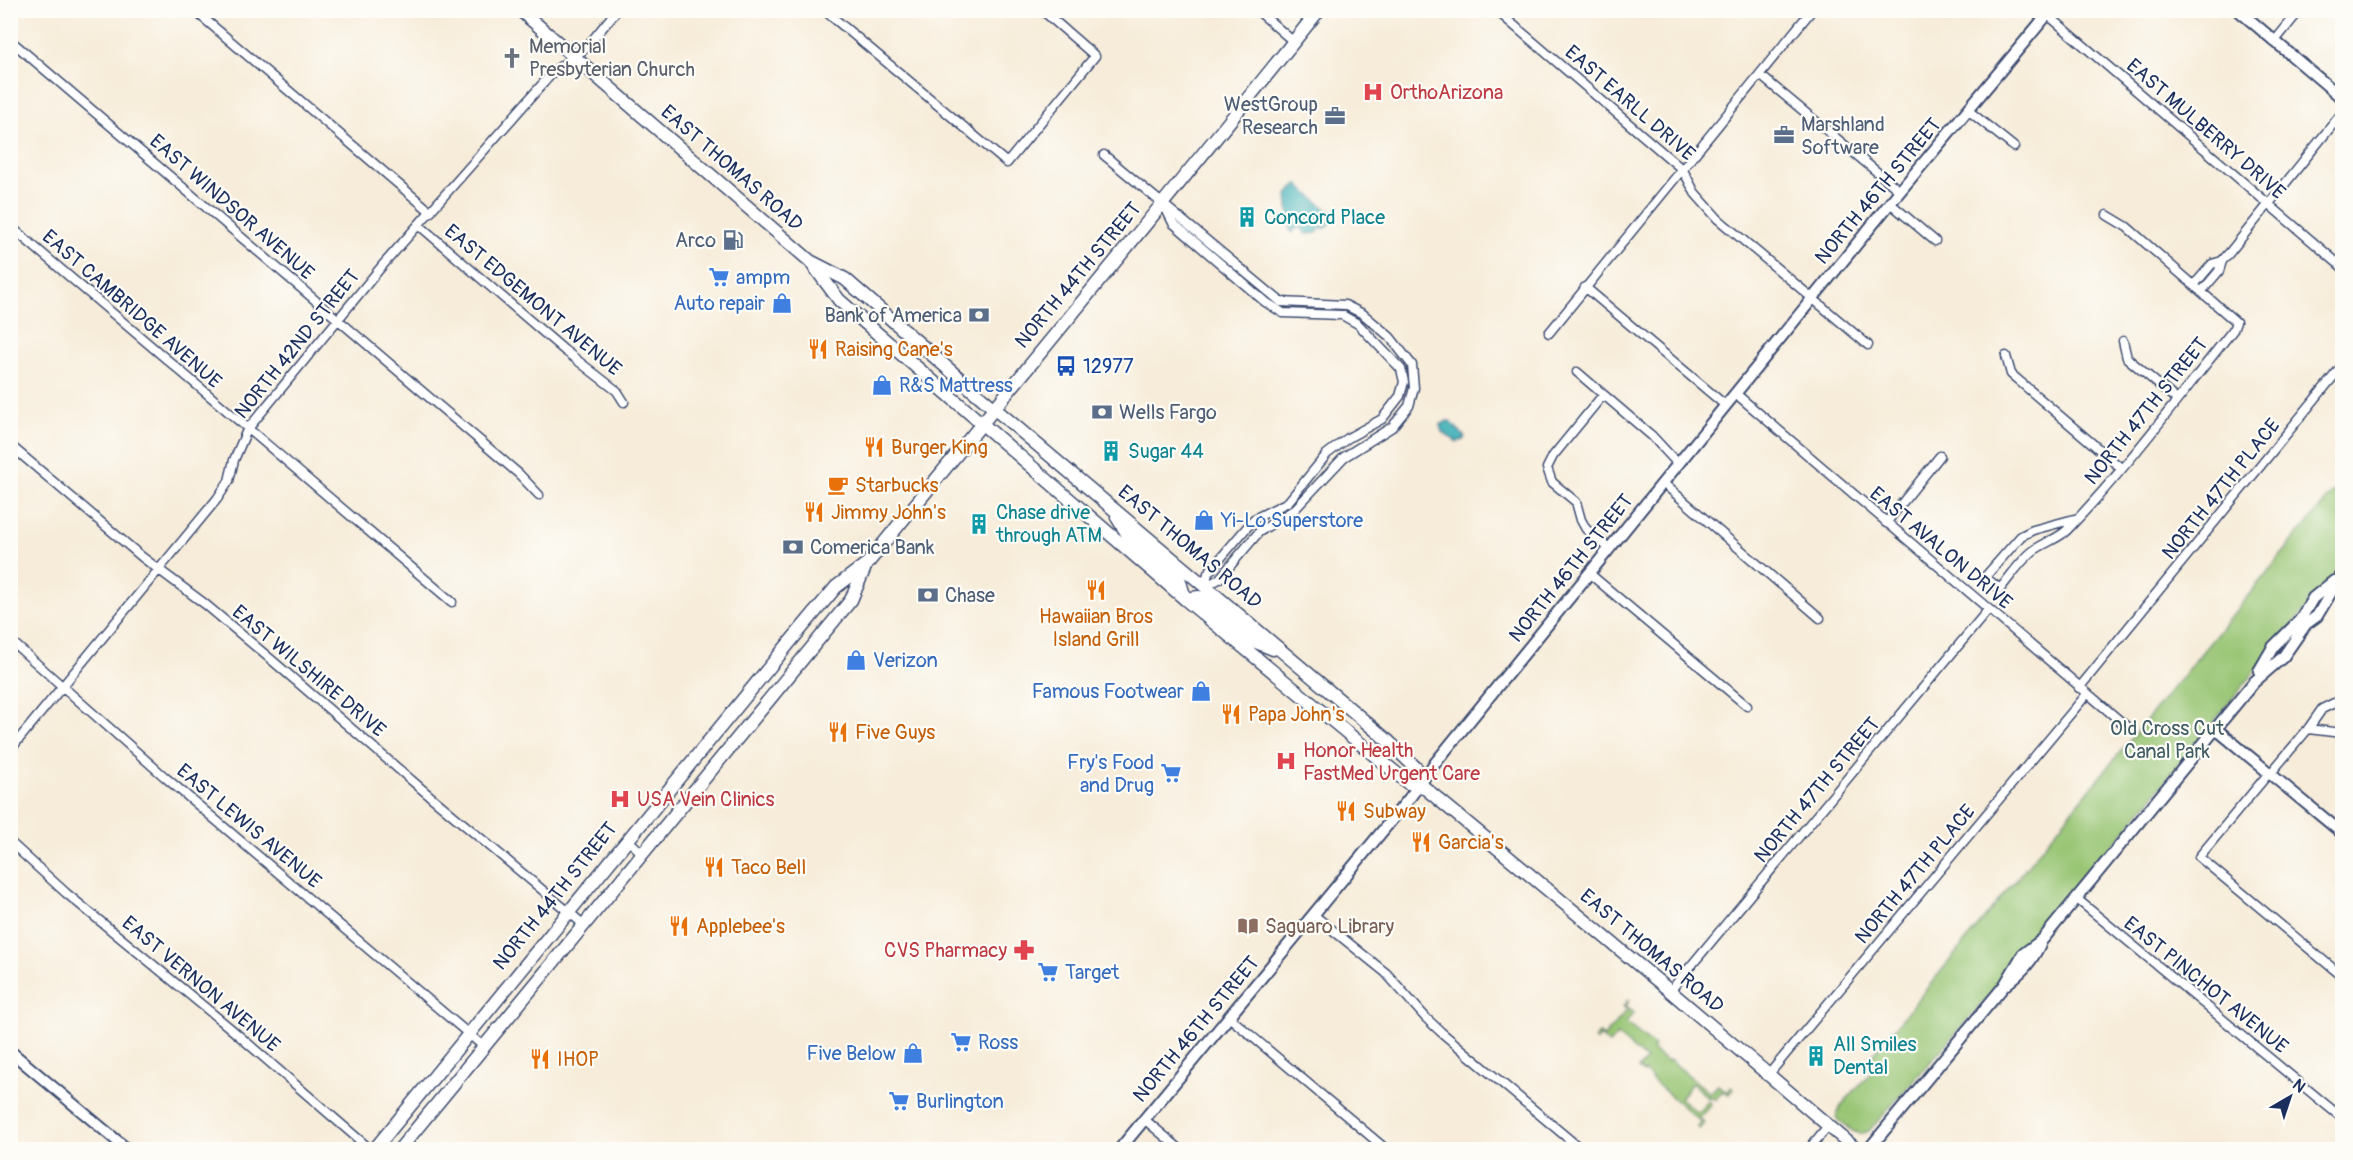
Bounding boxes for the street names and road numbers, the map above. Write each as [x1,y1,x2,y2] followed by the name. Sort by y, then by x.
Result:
[1560,40,1700,166] street label: EAST EARLL DRIVE
[2121,53,2291,205] street label: EAST MULBERRY DRIVE
[656,99,808,237] street label: EAST THOMAS ROAD
[1809,113,1947,269] street label: NORTH 46TH STREET
[145,129,319,285] street label: EAST WINDSOR AVENUE
[1009,197,1147,353] street label: NORTH 44TH STREET
[439,219,627,381] street label: EAST EDGEMONT AVENUE
[37,224,227,394] street label: EAST CAMBRIDGE AVENUE
[229,264,365,424] street label: NORTH 42ND STREET
[2079,332,2213,490] street label: NORTH 47TH STREET
[2156,413,2286,565] street label: NORTH 47TH PLACE
[1113,480,1267,614] street label: EAST THOMAS ROAD
[1865,481,2017,615] street label: EAST AVALON DRIVE
[1504,489,1638,647] street label: NORTH 46TH STREET
[227,599,391,743] street label: EAST WILSHIRE DRIVE
[1749,712,1885,868] street label: NORTH 47TH STREET
[172,758,326,894] street label: EAST LEWIS AVENUE
[1849,799,1981,949] street label: NORTH 47TH PLACE
[488,817,622,975] street label: NORTH 44TH STREET
[1575,884,1729,1018] street label: EAST THOMAS ROAD
[117,911,285,1057] street label: EAST VERNON AVENUE
[2119,911,2293,1059] street label: EAST PINCHOT AVENUE
[1127,951,1265,1107] street label: NORTH 46TH STREET

